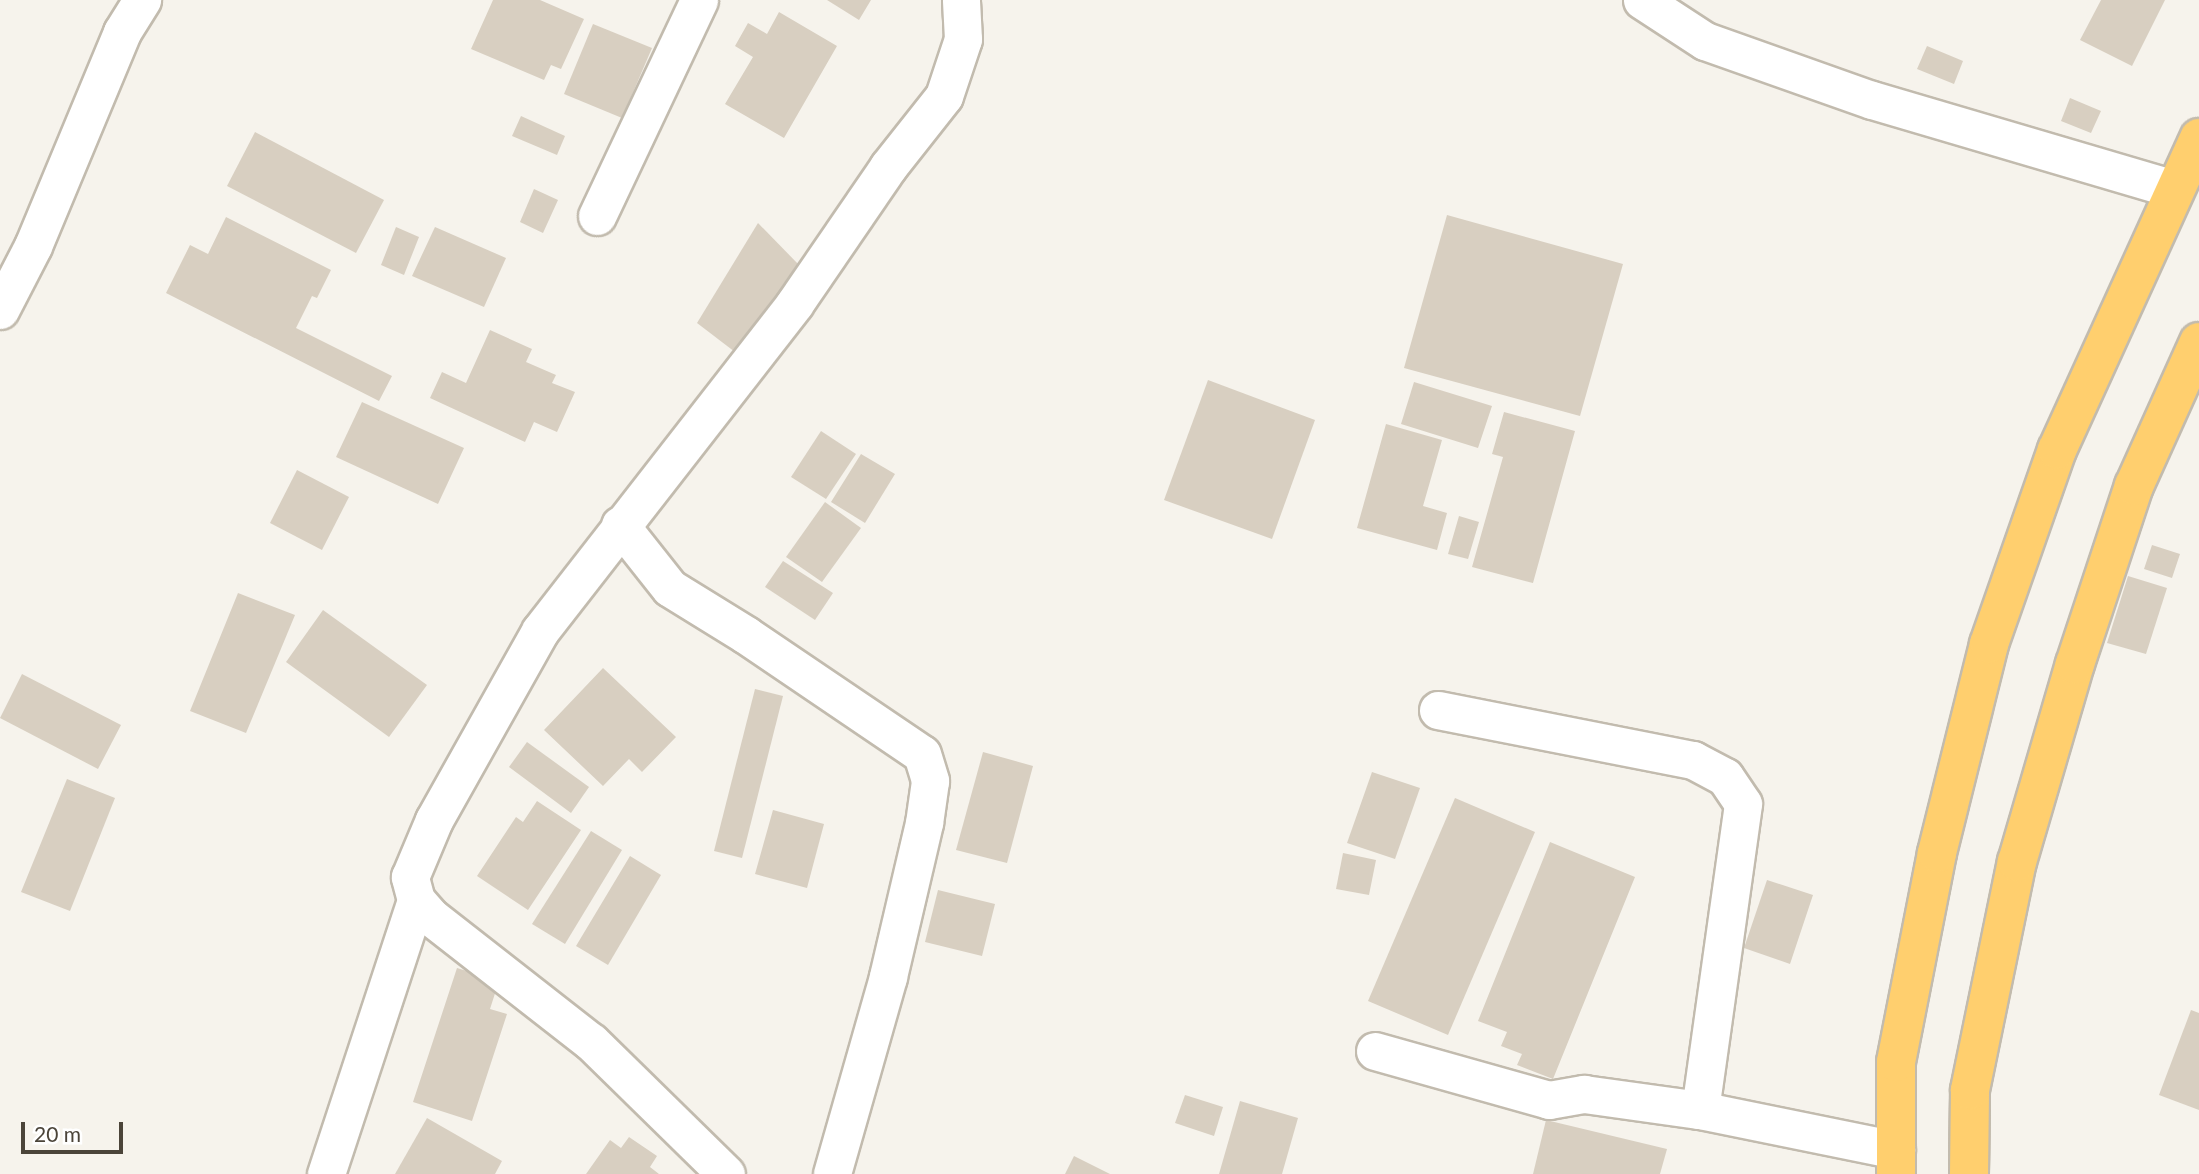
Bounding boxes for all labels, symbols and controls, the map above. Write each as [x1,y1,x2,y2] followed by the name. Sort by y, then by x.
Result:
[24,1108,126,1152] scale bar
[34,1121,81,1146] text: 20 m

